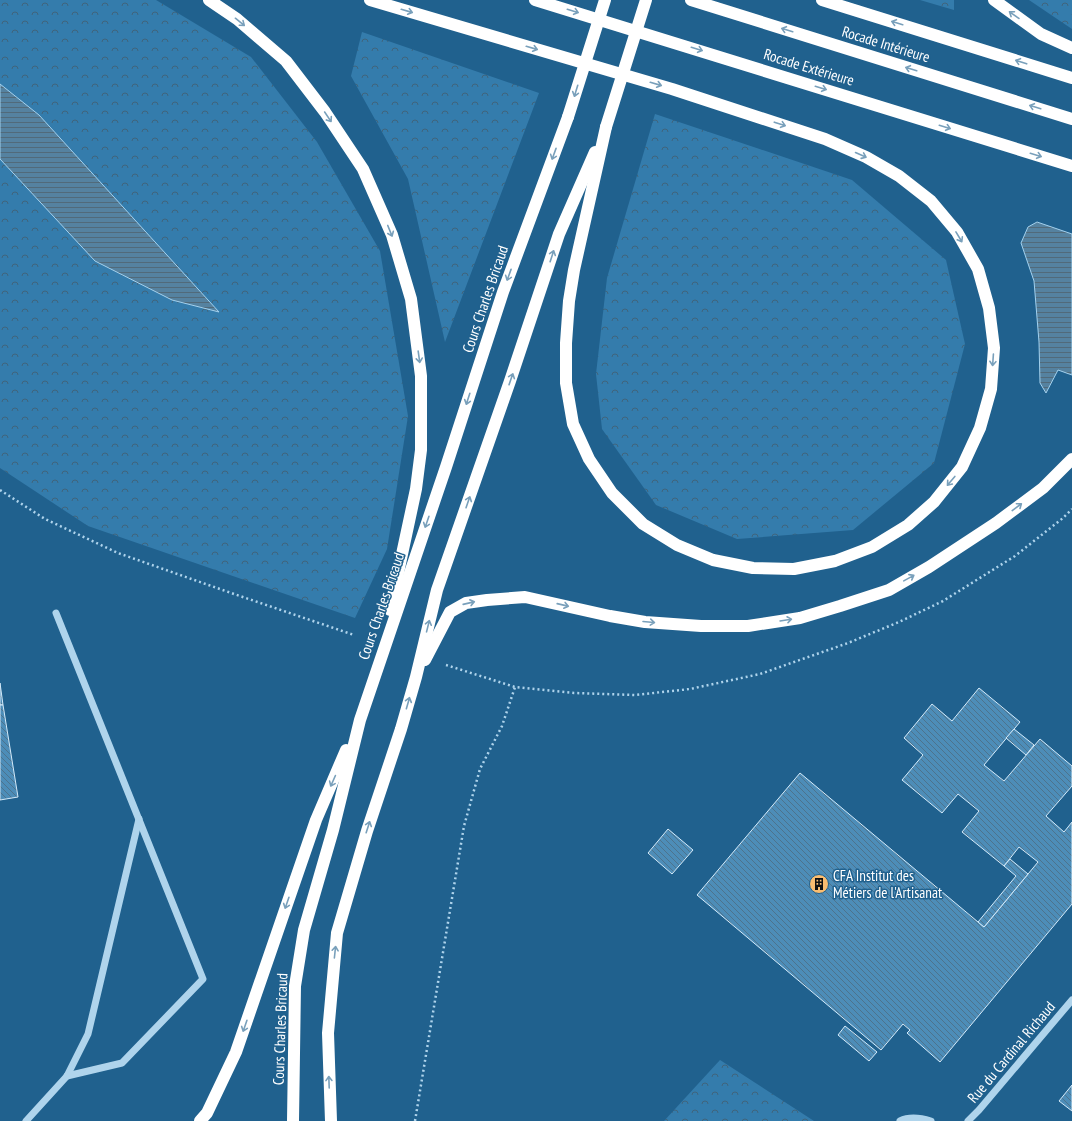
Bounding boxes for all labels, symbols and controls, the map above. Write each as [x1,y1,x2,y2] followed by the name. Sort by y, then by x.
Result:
[400,8,413,15] one-way arrow
[566,8,579,15] one-way arrow
[1009,11,1020,19] one-way arrow
[235,18,246,27] one-way arrow
[891,19,904,26] one-way arrow
[840,22,932,66] street label: Rocade Intérieure
[780,26,793,33] one-way arrow
[762,44,856,90] street label: Rocade Extérieure
[525,45,538,52] one-way arrow
[691,46,703,54] one-way arrow
[1016,57,1028,65] one-way arrow
[904,65,917,72] one-way arrow
[650,81,663,88] one-way arrow
[572,84,579,97] one-way arrow
[814,85,827,92] one-way arrow
[1028,103,1041,110] one-way arrow
[325,111,333,123] one-way arrow
[773,121,786,128] one-way arrow
[939,124,952,131] one-way arrow
[550,147,558,159] one-way arrow
[855,152,867,159] one-way arrow
[1030,152,1043,159] one-way arrow
[386,225,394,237] one-way arrow
[956,231,964,243] one-way arrow
[458,243,512,355] street label: Cours Charles Bricaud
[549,250,556,263] one-way arrow
[505,269,513,281] one-way arrow
[415,350,423,363] one-way arrow
[989,353,997,366] one-way arrow
[507,374,515,386] one-way arrow
[464,392,471,405] one-way arrow
[947,475,956,486] one-way arrow
[465,496,472,509] one-way arrow
[1012,503,1023,511] one-way arrow
[423,515,430,528] one-way arrow
[354,550,408,662] street label: Cours Charles Bricaud
[903,574,915,582] one-way arrow
[462,599,475,607] one-way arrow
[556,602,569,610] one-way arrow
[780,616,793,624] one-way arrow
[425,619,433,632] one-way arrow
[642,619,655,626] one-way arrow
[405,697,412,710] one-way arrow
[329,775,336,787] one-way arrow
[365,821,373,833] one-way arrow
[833,866,942,902] place label: CFA Institut des Métiers de l'Artisanat
[808,873,830,895] building icon: CFA Institut des Métiers de l'Artisanat
[283,897,291,909] one-way arrow
[331,946,338,959] one-way arrow
[269,973,291,1085] street label: Cours Charles Bricaud
[963,997,1059,1107] street label: Rue du Cardinal Richaud
[241,1020,249,1032] one-way arrow
[326,1076,333,1089] one-way arrow

